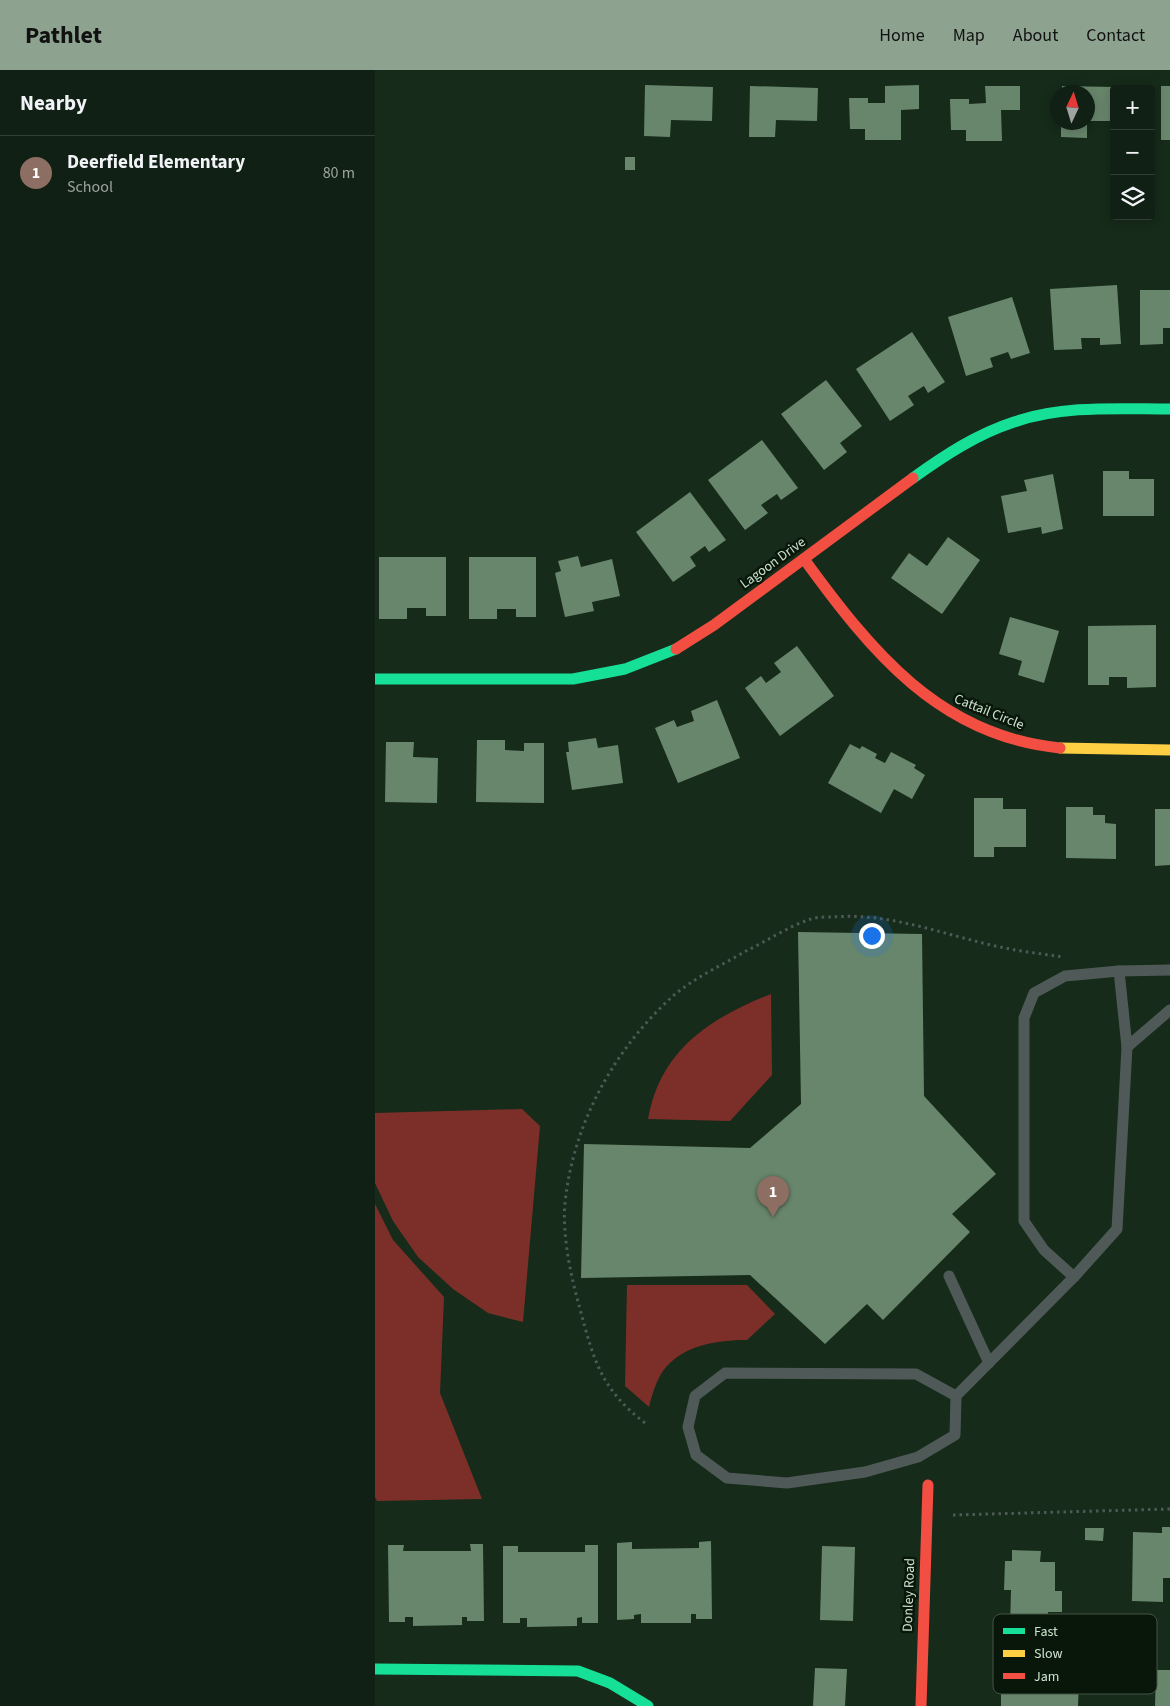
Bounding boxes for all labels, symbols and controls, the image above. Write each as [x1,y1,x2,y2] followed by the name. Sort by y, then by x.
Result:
[25,18,102,53] text: Pathlet
[879,23,925,48] text: Home
[953,23,985,48] text: Map
[1013,23,1058,48] text: About
[1086,23,1145,48] text: Contact
[1050,85,1095,130] north arrow
[1110,85,1155,220] map controls
[1110,85,1155,130] button: +
[20,88,87,118] text: Nearby
[1110,130,1155,175] button: −
[67,149,245,176] text: Deerfield Elementary
[32,162,40,184] text: 1
[323,162,355,184] text: 80 m
[1110,175,1155,220] button: layers
[67,176,113,198] text: School
[736,532,810,594] street label: Lagoon Drive
[951,689,1027,735] street label: Cattail Circle
[859,923,885,949] your location
[757,1176,789,1217] pin: 1
[898,1558,920,1632] street label: Donley Road
[993,1614,1157,1694] legend
[1034,1622,1058,1642] text: Fast
[1034,1644,1063,1664] text: Slow
[1034,1667,1059,1687] text: Jam

